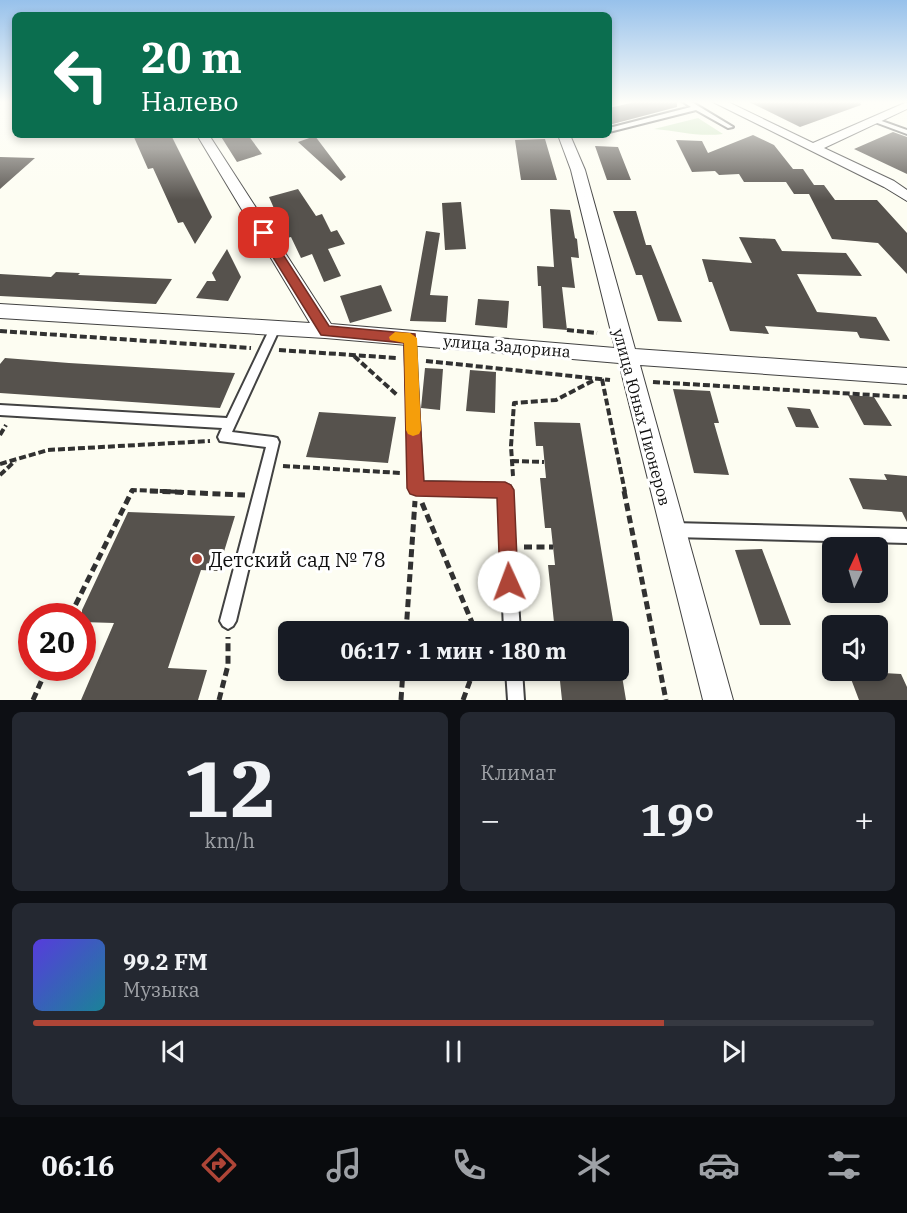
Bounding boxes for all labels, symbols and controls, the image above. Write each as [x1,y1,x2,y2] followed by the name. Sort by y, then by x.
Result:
[141,30,242,85] text: 20 m
[42,36,120,114] icon: left
[141,83,238,118] text: Налево
[238,207,289,258] pin
[247,216,280,249] icon: arrive
[609,326,675,508] street label: улица Юных Пионеров
[442,330,572,362] street label: улица Задорина
[822,537,888,603] north arrow
[822,537,888,681] map controls
[209,546,386,573] place label: Детский сад № 78
[477,550,541,614] position arrow
[190,552,204,566] marker: Детский сад № 78
[18,603,96,681] speed limit sign: 20
[822,615,888,681] button: sound
[340,636,567,665] text: 06:17 · 1 мин · 180 m
[183,737,277,838] text: 12
[481,759,556,786] text: Климат
[640,790,715,848] text: 19°
[481,798,500,841] text: −
[854,798,874,841] text: +
[204,827,255,854] text: km/h
[123,947,208,976] text: 99.2 FM
[123,976,200,1003] text: Музыка
[157,1035,190,1068] icon: previous
[437,1035,470,1068] icon: pause
[717,1035,750,1068] icon: next
[198,1144,240,1186] icon: directions
[323,1144,365,1186] icon: music
[448,1144,490,1186] icon: phone
[573,1144,615,1186] icon: climate
[698,1144,740,1186] icon: car
[823,1144,865,1186] icon: filters
[42,1148,115,1183] text: 06:16

